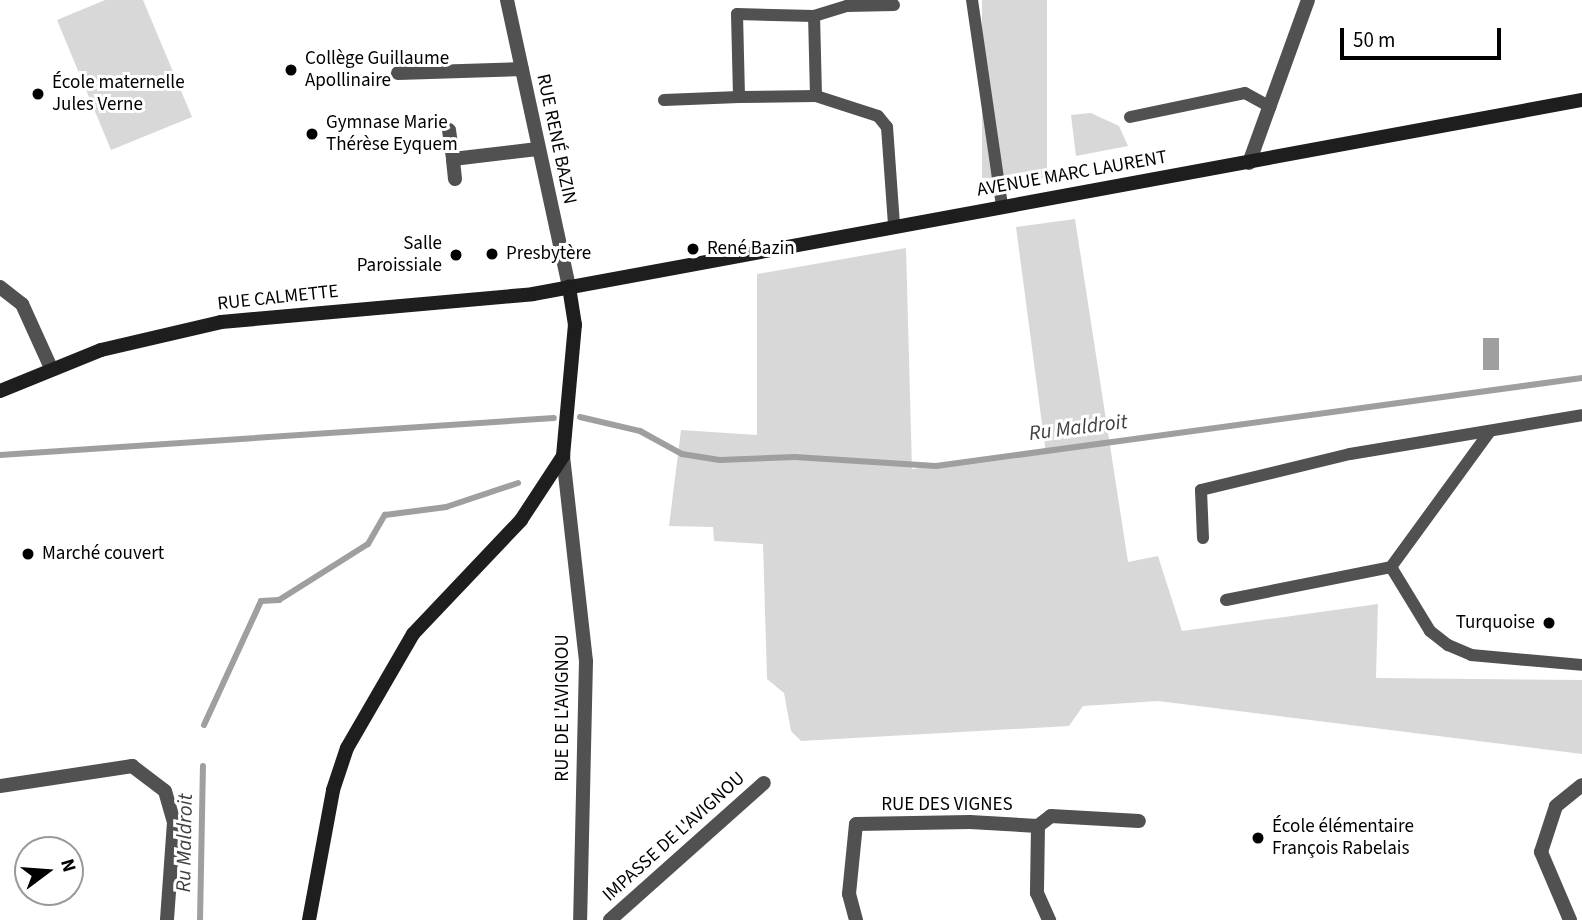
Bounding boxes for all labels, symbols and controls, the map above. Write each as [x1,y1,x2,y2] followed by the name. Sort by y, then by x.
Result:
[1344,14,1505,58] scale bar
[1353,25,1395,55] text: 50 m
[305,48,449,92] place label: Collège Guillaume Apollinaire
[283,62,299,78] marker: Collège Guillaume Apollinaire
[52,72,185,116] place label: École maternelle Jules Verne
[531,72,581,206] street label: RUE RENÉ BAZIN
[30,86,46,102] marker: École maternelle Jules Verne
[326,112,458,156] place label: Gymnase Marie Thérèse Eyquem
[304,126,320,142] marker: Gymnase Marie Thérèse Eyquem
[975,146,1169,202] street label: AVENUE MARC LAURENT
[357,233,442,277] place label: Salle Paroissiale
[707,238,795,260] place label: René Bazin
[685,241,701,257] marker: René Bazin
[506,243,591,265] place label: Presbytère
[484,246,500,262] marker: Presbytère
[448,247,464,263] marker: Salle Paroissiale
[216,280,340,316] street label: RUE CALMETTE
[1027,408,1129,446] water label: Ru Maldroit
[42,543,164,565] place label: Marché couvert
[20,546,36,562] marker: Marché couvert
[1456,612,1535,634] place label: Turquoise
[1541,615,1557,631] marker: Turquoise
[552,634,574,782] street label: RUE DE L'AVIGNOU
[598,767,750,907] street label: IMPASSE DE L'AVIGNOU
[171,793,197,893] water label: Ru Maldroit
[881,794,1013,816] street label: RUE DES VIGNES
[1272,816,1414,860] place label: École élémentaire François Rabelais
[1250,830,1266,846] marker: École élémentaire François Rabelais
[14,836,84,906] north arrow
[53,856,82,875] text: N

